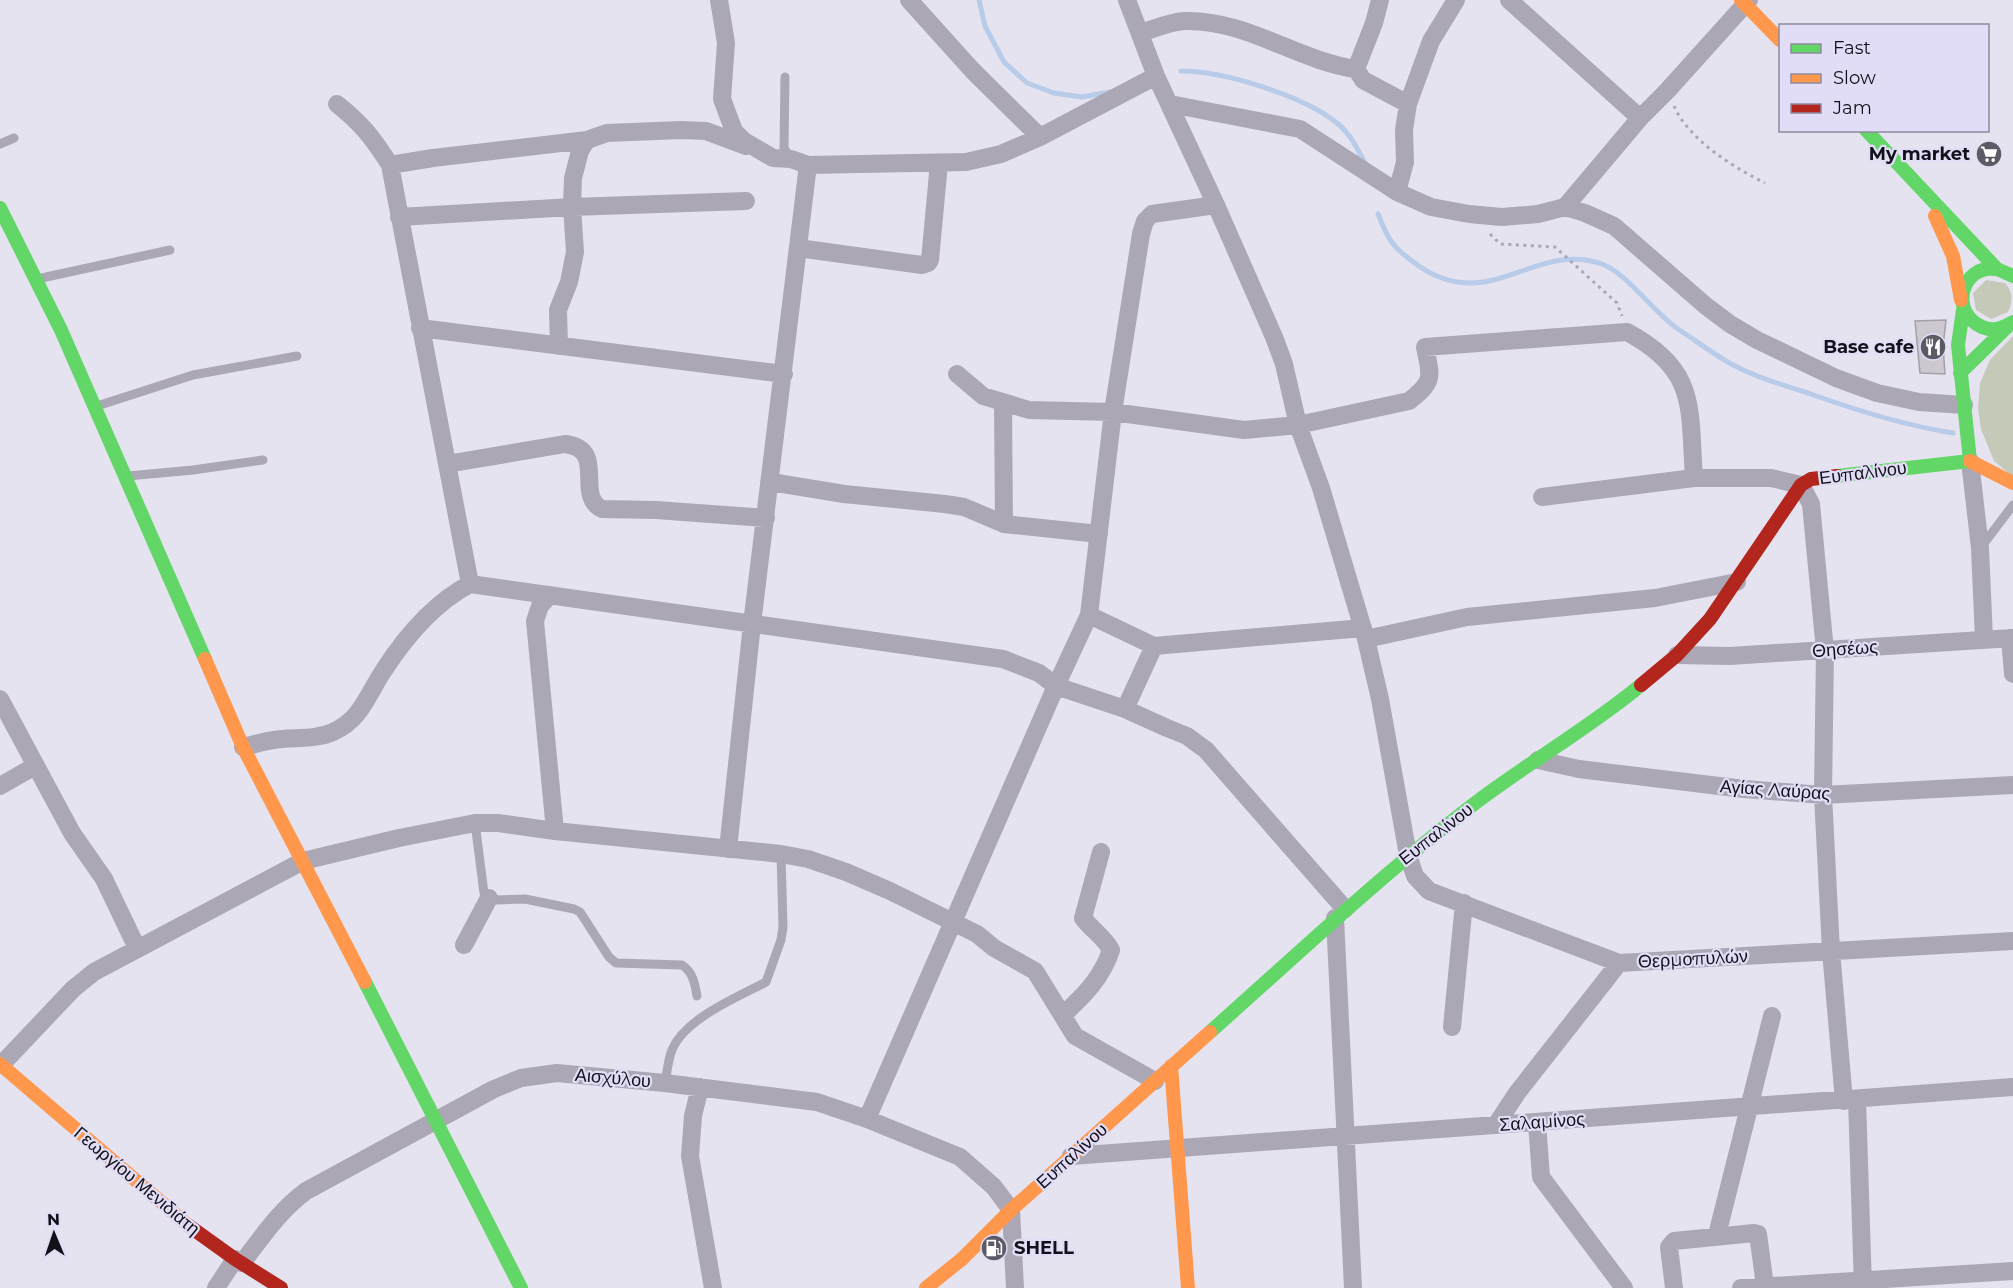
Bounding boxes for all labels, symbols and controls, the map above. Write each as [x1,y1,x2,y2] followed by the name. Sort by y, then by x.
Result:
[1779,24,1989,132] legend
[1833,37,1871,59] text: Fast
[1833,67,1876,89] text: Slow
[1832,97,1872,119] text: Jam
[1974,139,2004,169] supermarket icon: My market
[1869,143,1970,165] place label: My market
[1918,332,1948,362] restaurant icon: Base cafe
[1823,336,1914,358] place label: Base cafe
[1818,457,1908,489] street label: Ευπαλίνου
[1811,636,1879,662] street label: Θησέως
[1719,775,1831,805] street label: Αγίας Λαύρας
[1395,798,1477,870] street label: Ευπαλίνου
[1637,945,1749,973] street label: Θερμοπυλών
[574,1064,652,1092] street label: Αισχύλου
[1499,1108,1586,1136] street label: Σαλαμίνος
[1032,1118,1112,1194] street label: Ευπαλίνου
[70,1122,204,1240] street label: Γεωργίου Μενιδιάτη
[24,1204,84,1264] north arrow
[47,1210,60,1229] text: N
[979,1233,1009,1263] fuel station icon: SHELL
[1014,1237,1074,1259] place label: SHELL

